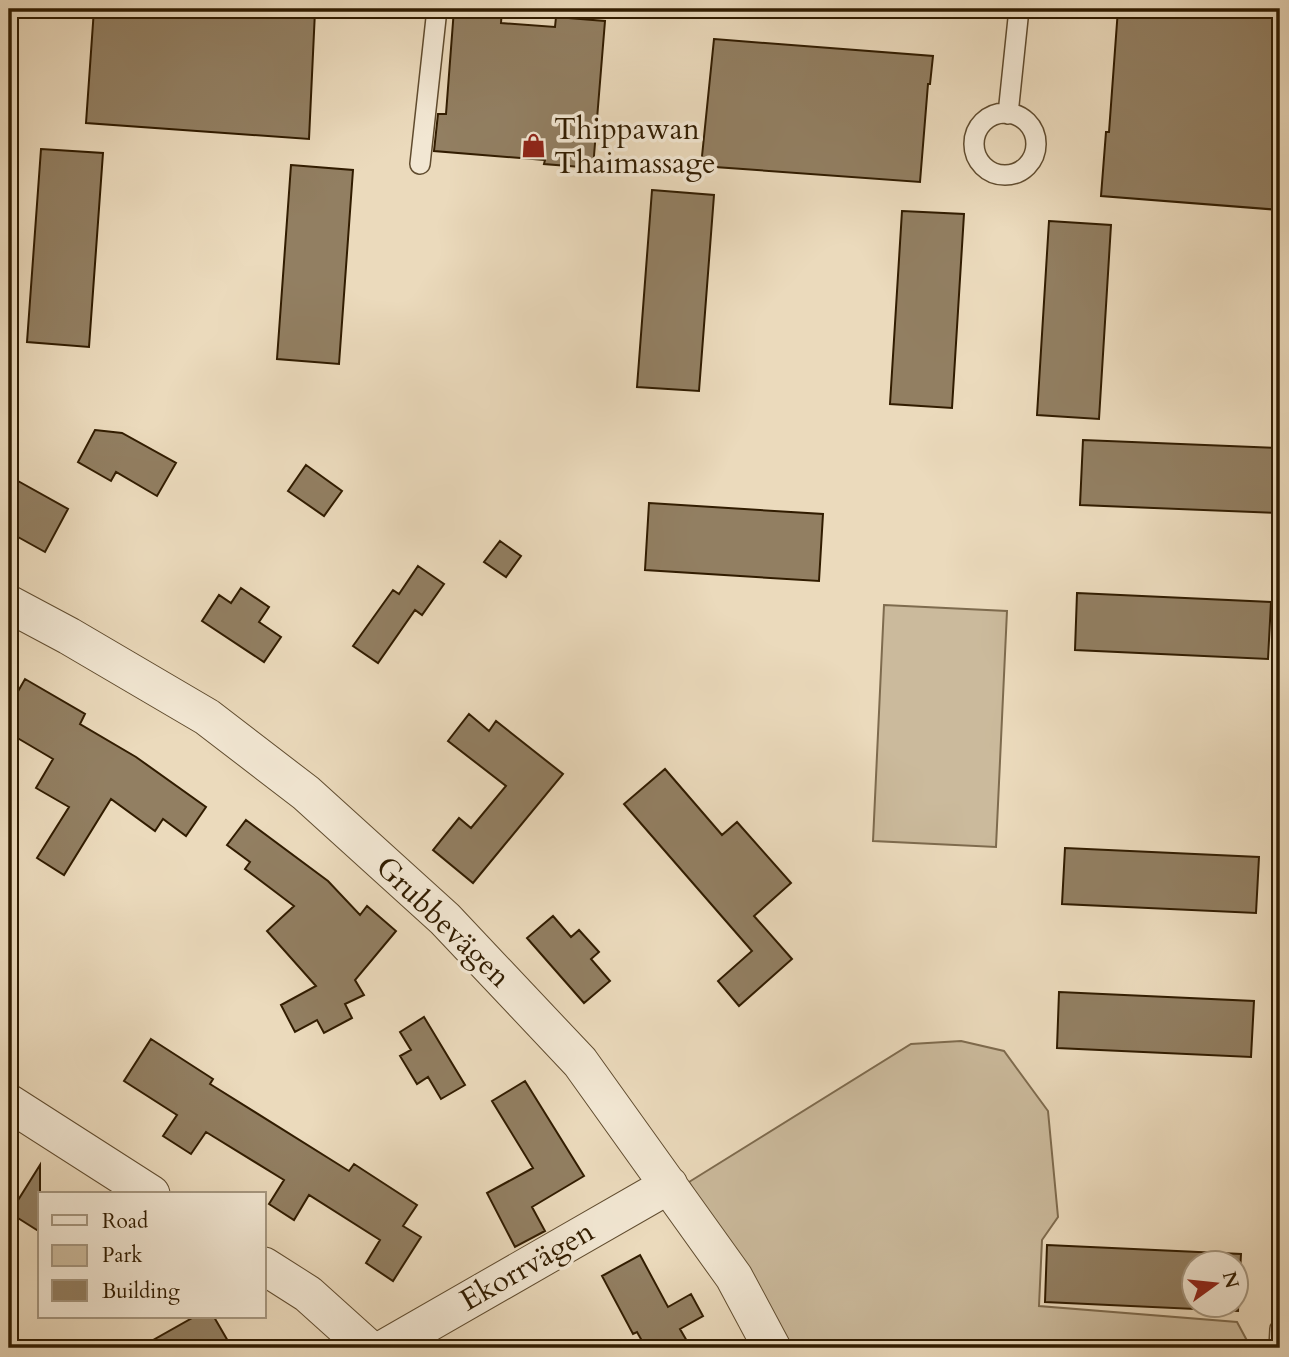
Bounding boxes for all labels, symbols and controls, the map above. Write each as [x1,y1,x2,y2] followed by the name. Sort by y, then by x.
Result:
[554,109,716,184] place label: Thippawan Thaimassage
[520,132,548,160] shop icon: Thippawan Thaimassage
[367,847,519,997] street label: Grubbevägen
[38,1192,266,1318] legend
[102,1207,148,1236] text: Road
[452,1211,602,1321] street label: Ekorrvägen
[102,1241,143,1270] text: Park
[1180,1248,1250,1318] north arrow
[1216,1269,1245,1292] text: N
[102,1277,180,1306] text: Building

